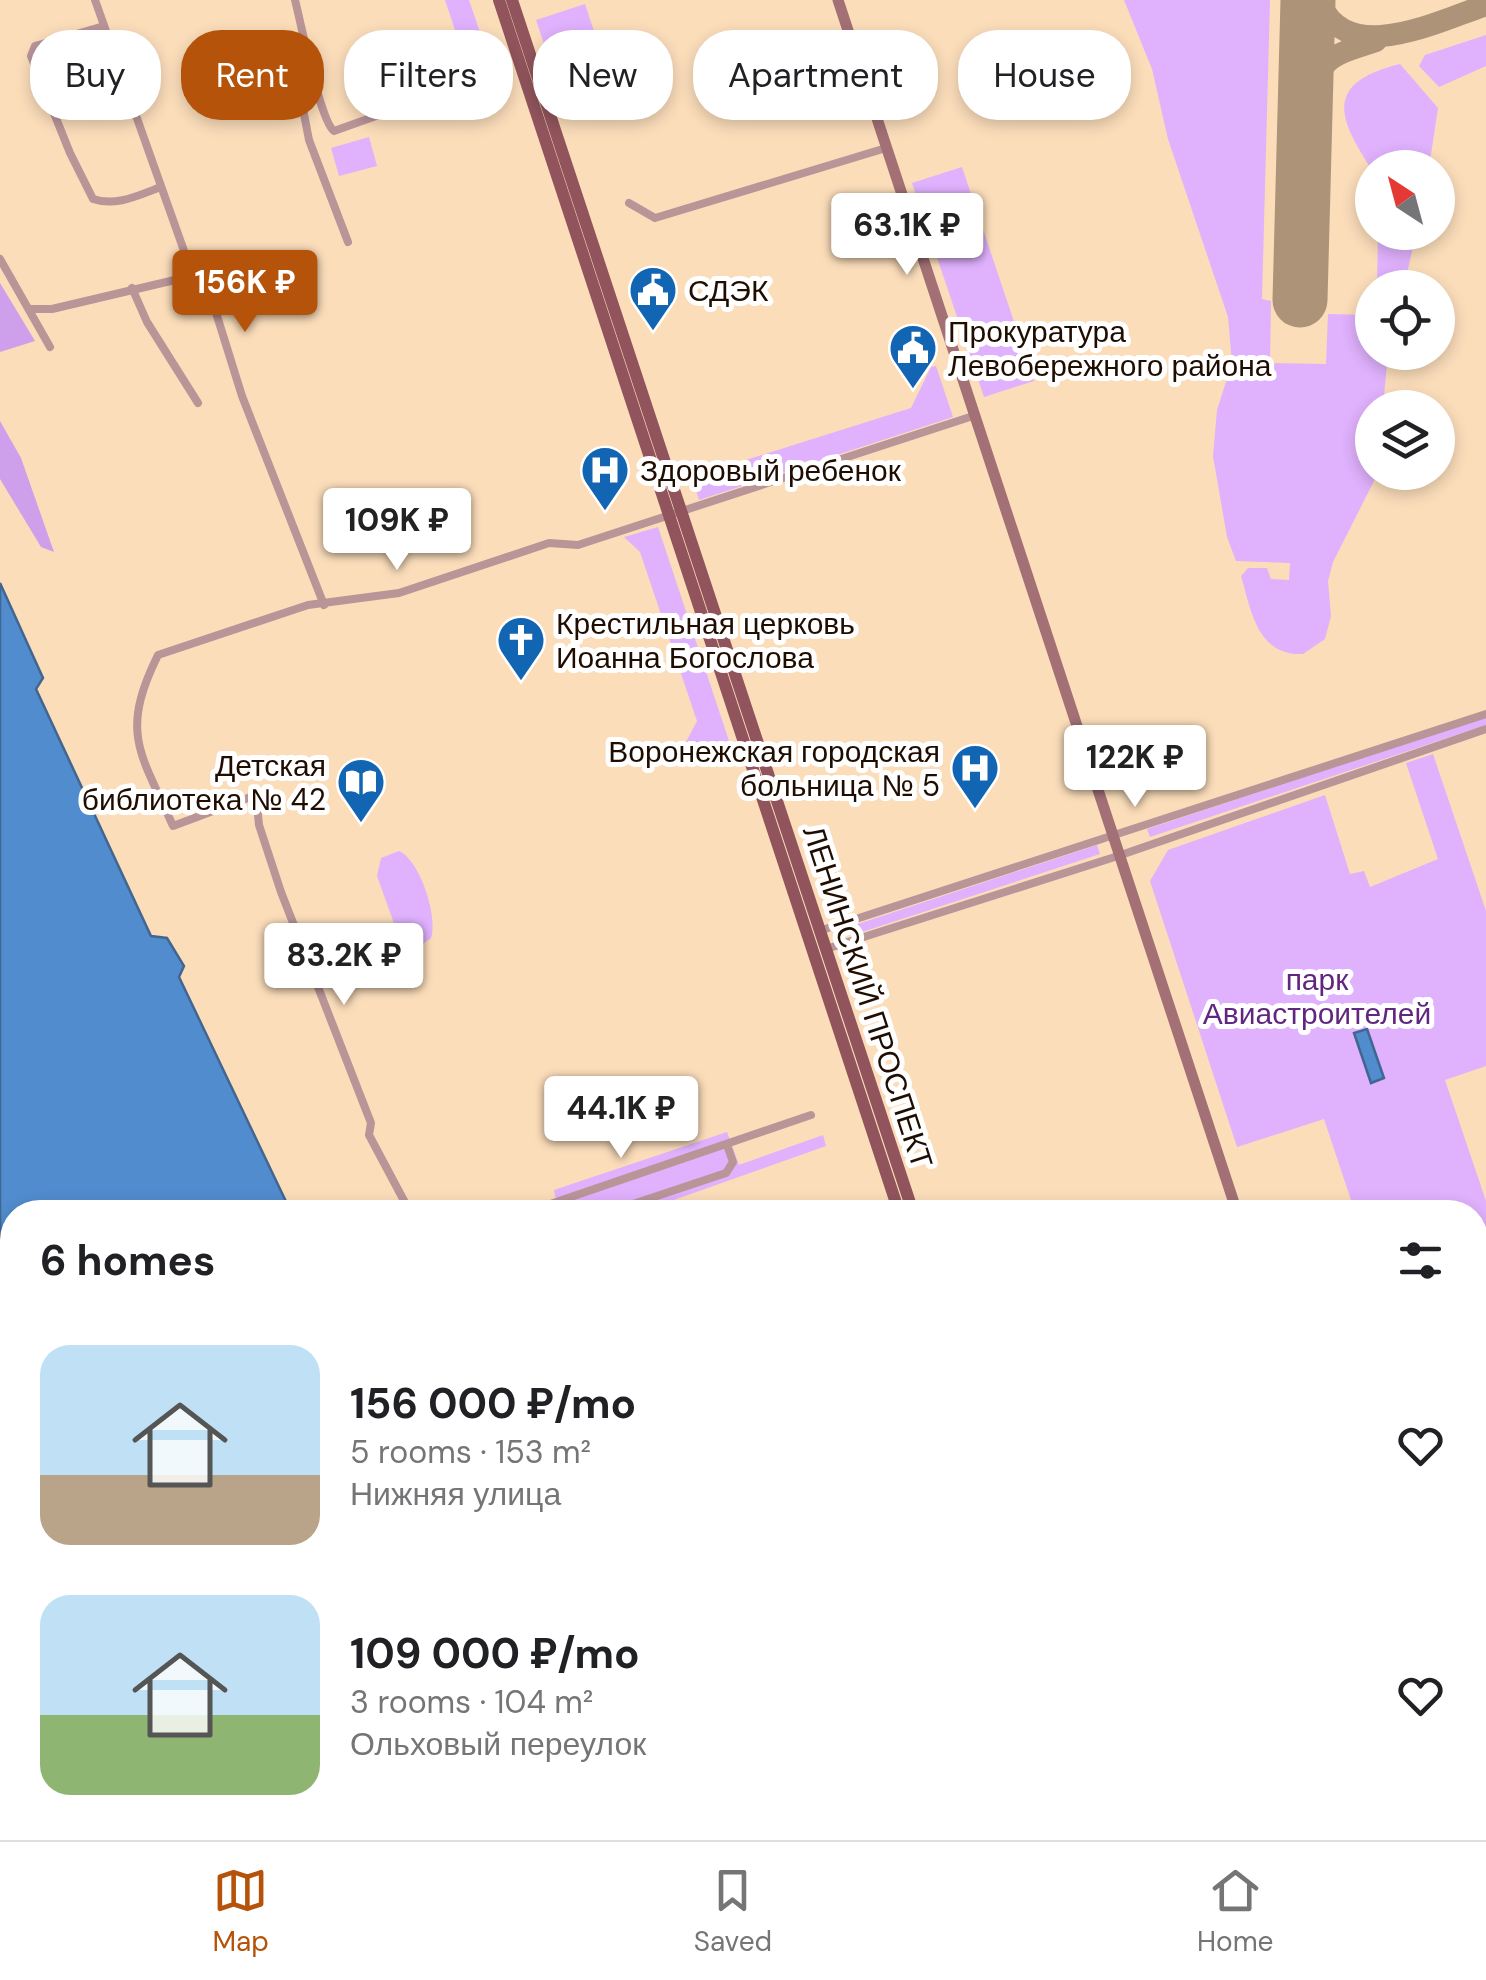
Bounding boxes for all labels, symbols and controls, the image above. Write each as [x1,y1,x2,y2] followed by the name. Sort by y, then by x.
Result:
[30,30,161,120] chip: Buy
[181,30,324,120] chip: Rent
[344,30,513,120] chip: Filters
[533,30,673,120] chip: New
[693,30,938,120] chip: Apartment
[958,30,1131,120] chip: House
[1355,150,1455,250] north arrow
[1355,150,1455,490] map controls
[815,193,999,278] pin: 63.1K ₽
[853,204,961,246] text: 63.1K ₽
[164,250,326,335] pin: 156K ₽
[194,261,296,303] text: 156K ₽
[627,264,679,332] public building icon: СДЭК
[1355,270,1455,370] button: locate
[688,271,769,310] place label: СДЭК
[948,312,1272,385] place label: Прокуратура Левобережного района
[887,322,939,390] public building icon: Прокуратура Левобережного района
[1355,390,1455,490] button: layers
[579,444,631,512] hospital icon: Здоровый ребенок
[640,451,902,490] place label: Здоровый ребенок
[316,488,478,573] pin: 109K ₽
[345,499,449,541] text: 109K ₽
[556,604,855,677] place label: Крестильная церковь Иоанна Богослова
[495,614,547,682] church icon: Крестильная церковь Иоанна Богослова
[1054,725,1216,810] pin: 122K ₽
[608,732,940,805] place label: Воронежская городская больница № 5
[1086,736,1184,778] text: 122K ₽
[949,742,1001,810] hospital icon: Воронежская городская больница № 5
[82,746,326,819] place label: Детская библиотека № 42
[335,756,387,824] library icon: Детская библиотека № 42
[794,821,942,1173] street label: ЛЕНИНСКИЙ ПРОСПЕКТ
[252,923,436,1008] pin: 83.2K ₽
[286,934,402,976] text: 83.2K ₽
[1203,960,1431,1033] park label: парк Авиастроителей
[529,1076,713,1161] pin: 44.1K ₽
[566,1087,676,1129] text: 44.1K ₽
[40,1233,215,1288] text: 6 homes
[1393,1233,1448,1288] icon: filters
[350,1376,636,1431] text: 156 000 ₽/mo
[120,1385,240,1505] icon: home
[1393,1418,1448,1473] icon: heart
[350,1431,591,1473] text: 5 rooms · 153 m²
[350,1473,561,1515] text: Нижняя улица
[350,1626,640,1681] text: 109 000 ₽/mo
[120,1635,240,1755] icon: home
[1393,1668,1448,1723] icon: heart
[350,1681,593,1723] text: 3 rooms · 104 m²
[350,1723,646,1765] text: Ольховый переулок
[212,1863,269,1960] tab: Map
[694,1863,772,1960] tab: Saved
[1197,1863,1274,1960] tab: Home

